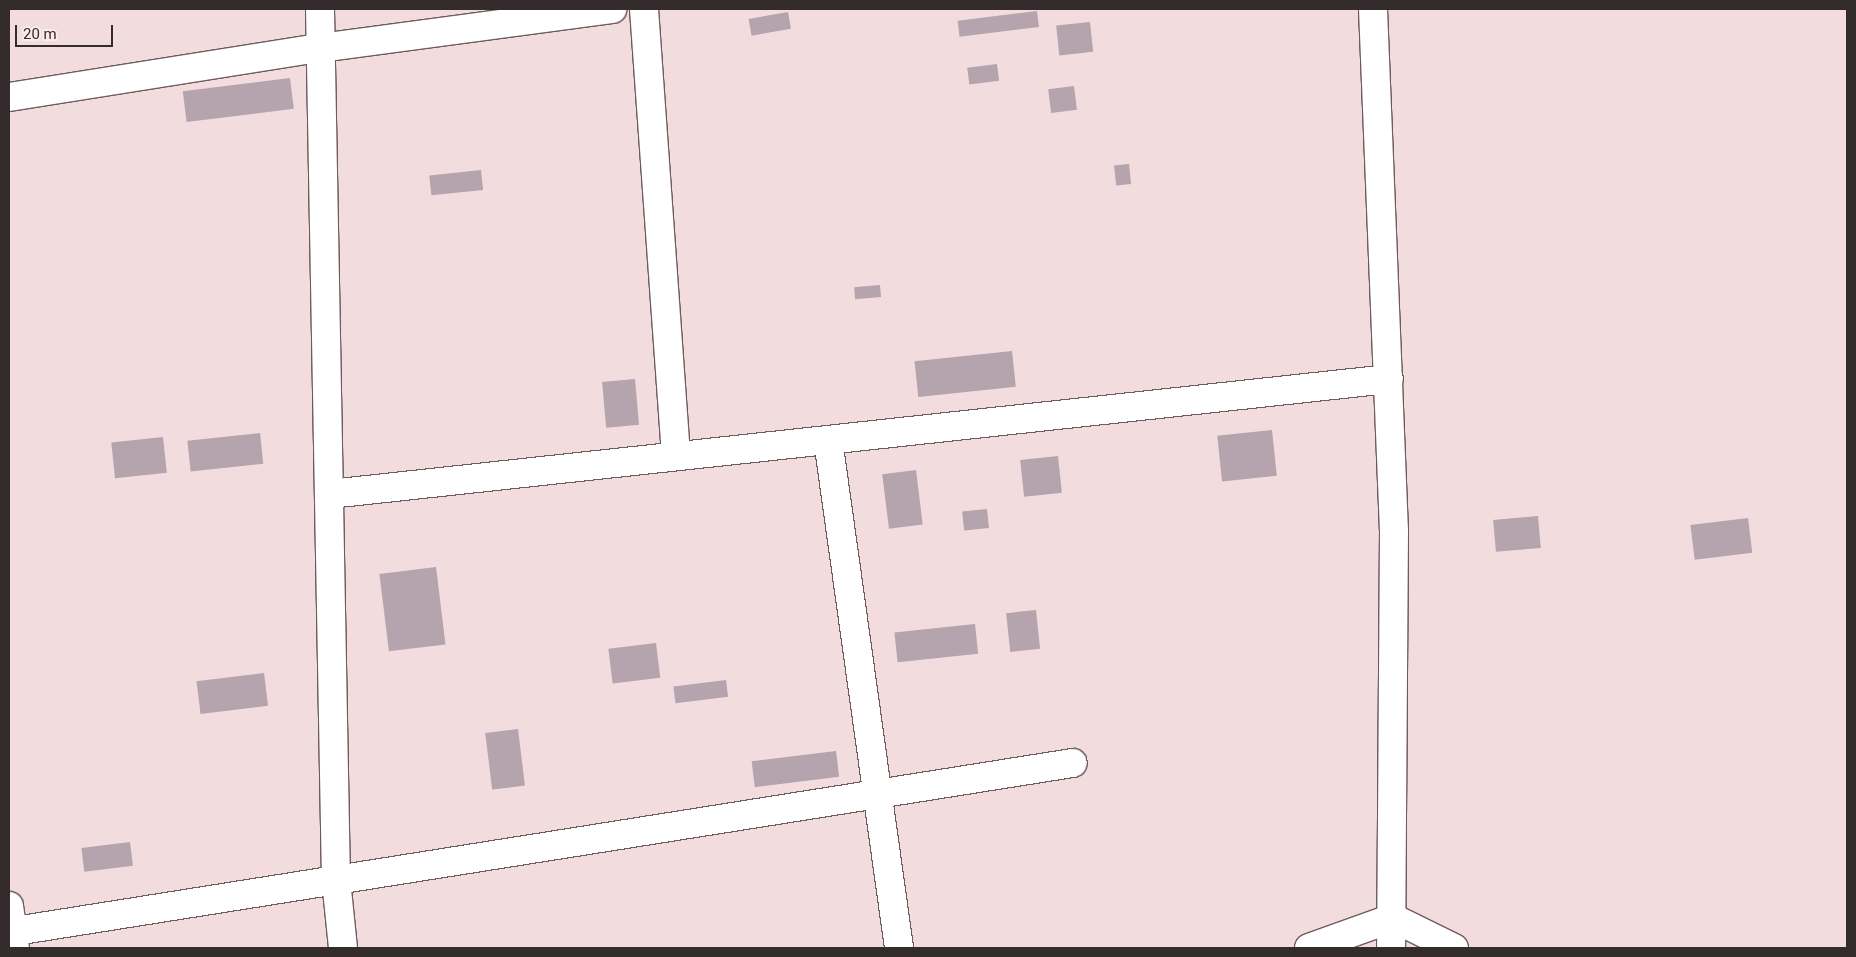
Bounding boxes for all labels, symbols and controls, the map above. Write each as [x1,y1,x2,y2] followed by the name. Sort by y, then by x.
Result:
[18,15,115,47] scale bar
[23,25,57,43] text: 20 m

